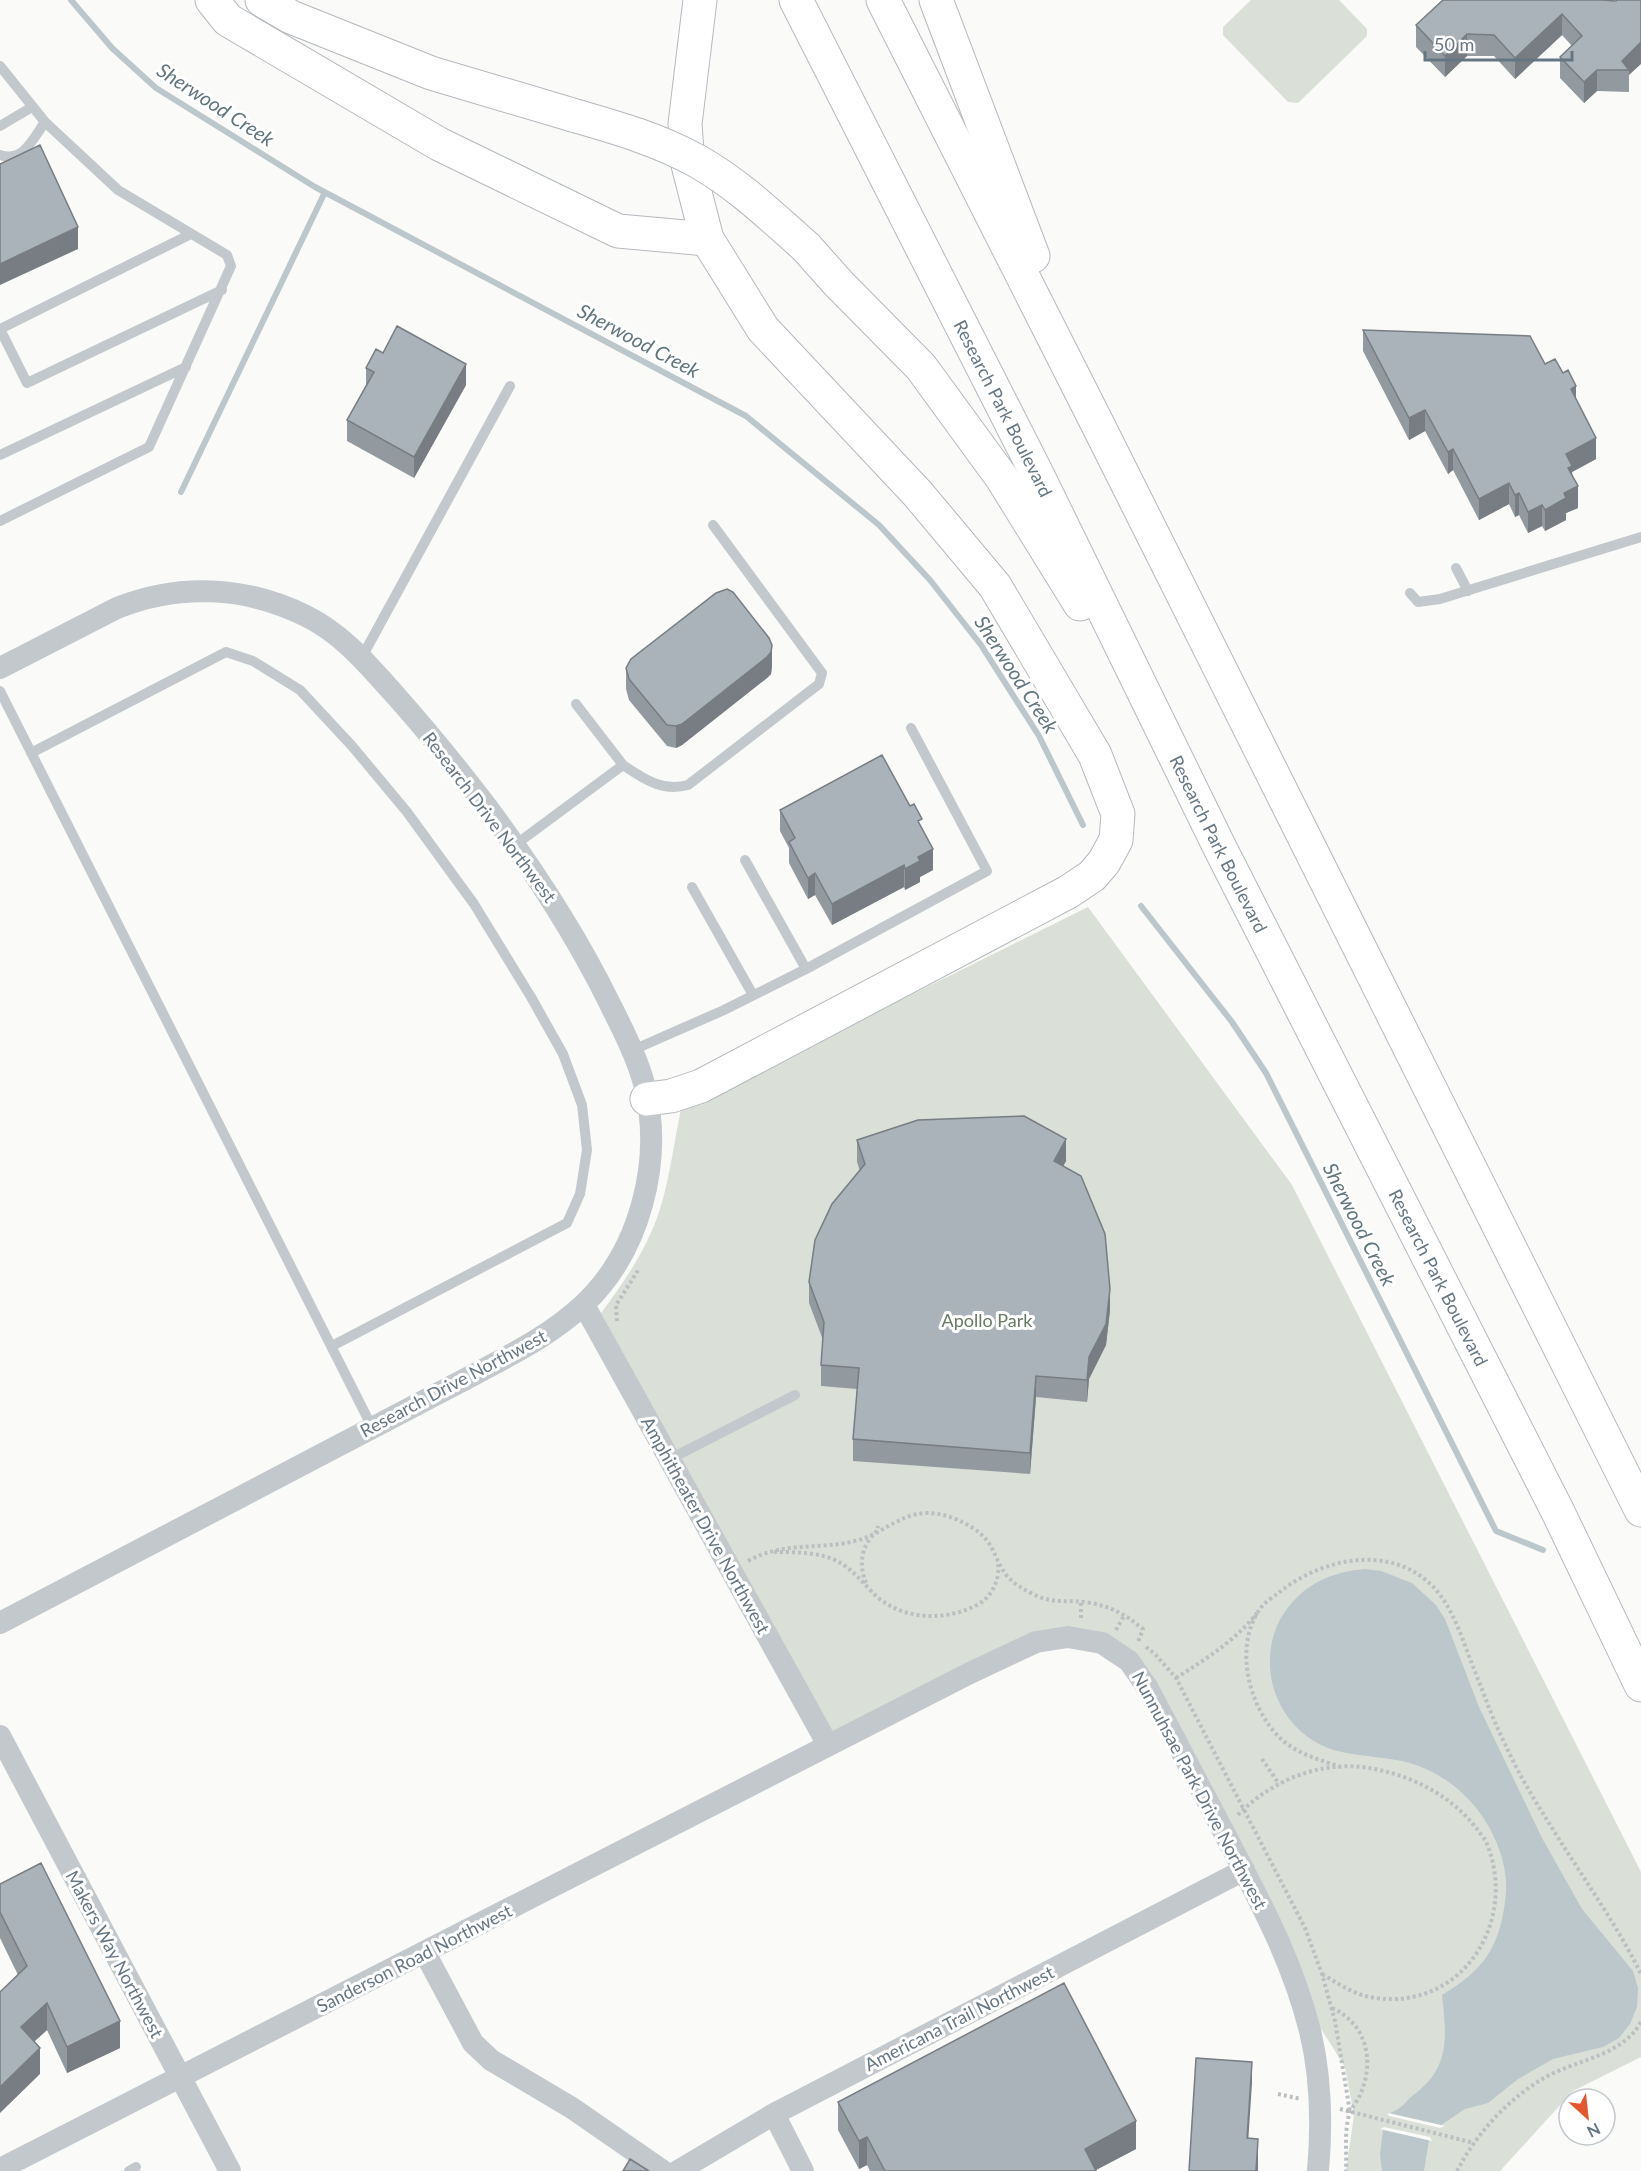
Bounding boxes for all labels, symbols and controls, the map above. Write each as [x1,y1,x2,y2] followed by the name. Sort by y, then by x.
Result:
[1425,24,1572,62] scale bar
[1434,33,1474,55] text: 50 m
[153,57,279,151] water label: Sherwood Creek
[574,298,705,382] water label: Sherwood Creek
[949,316,1057,500] street label: Research Park Boulevard
[970,611,1064,737] water label: Sherwood Creek
[419,727,562,907] street label: Research Drive Northwest
[1165,752,1272,936] street label: Research Park Boulevard
[1319,1159,1402,1290] water label: Sherwood Creek
[1384,1185,1493,1370] street label: Research Park Boulevard
[942,1309,1033,1331] park label: Apollo Park
[356,1324,550,1442] street label: Research Drive Northwest
[637,1413,775,1638] street label: Amphitheater Drive Northwest
[1128,1667,1272,1913] street label: Nunnuhsae Park Drive Northwest
[62,1867,169,2042] street label: Makers Way Northwest
[313,1899,516,2017] street label: Sanderson Road Northwest
[861,1960,1058,2075] street label: Americana Trail Northwest
[1557,2087,1617,2147] north arrow
[1584,2120,1604,2142] text: N

